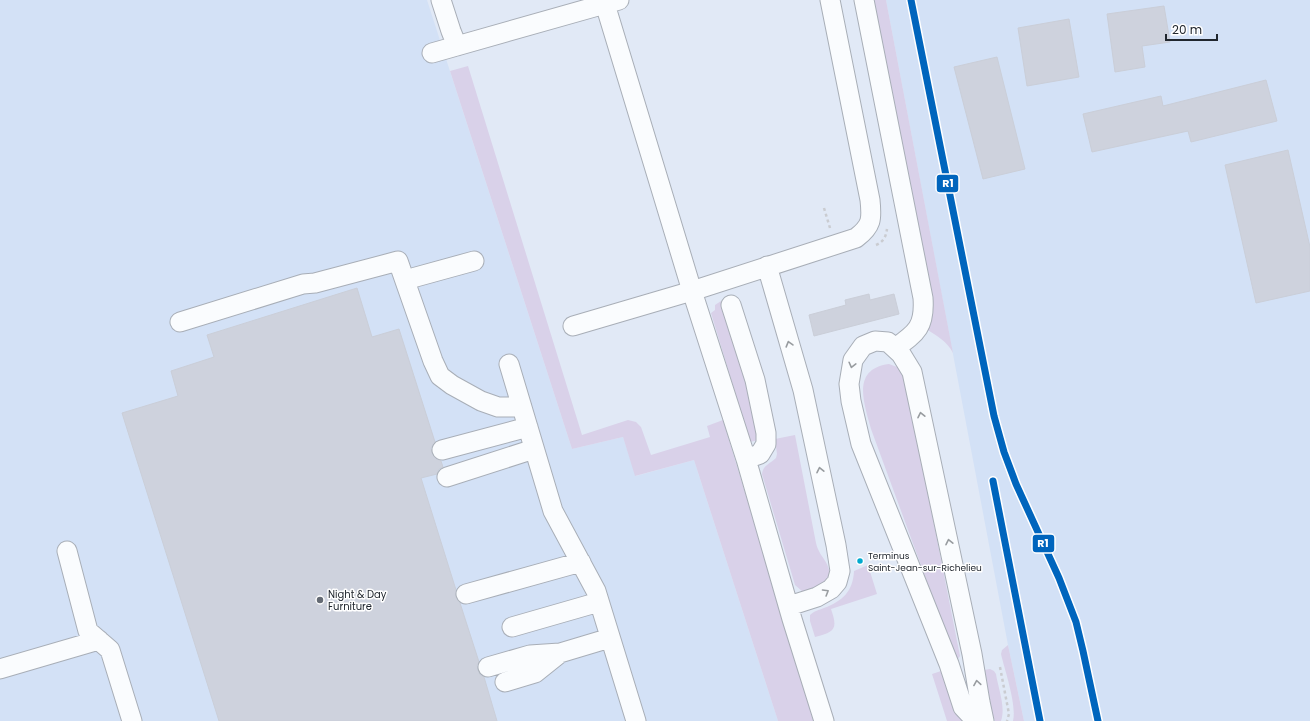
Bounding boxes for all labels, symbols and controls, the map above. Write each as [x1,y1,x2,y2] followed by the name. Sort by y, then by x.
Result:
[1166,16,1217,42] scale bar
[1172,21,1202,38] text: 20 m
[936,174,959,193] line badge: R1
[942,175,954,191] text: R1
[785,340,794,347] one-way arrow
[849,362,857,368] one-way arrow
[918,411,926,418] one-way arrow
[817,467,825,473] one-way arrow
[1032,534,1055,553] line badge: R1
[1037,535,1049,551] text: R1
[945,538,953,545] one-way arrow
[868,550,982,574] place label: Terminus Saint-Jean-sur-Richelieu
[855,556,865,566] marker: Terminus Saint-Jean-sur-Richelieu
[328,587,387,614] place label: Night & Day Furniture
[822,590,829,597] one-way arrow
[315,595,325,605] marker: Night & Day Furniture
[973,680,982,686] one-way arrow

